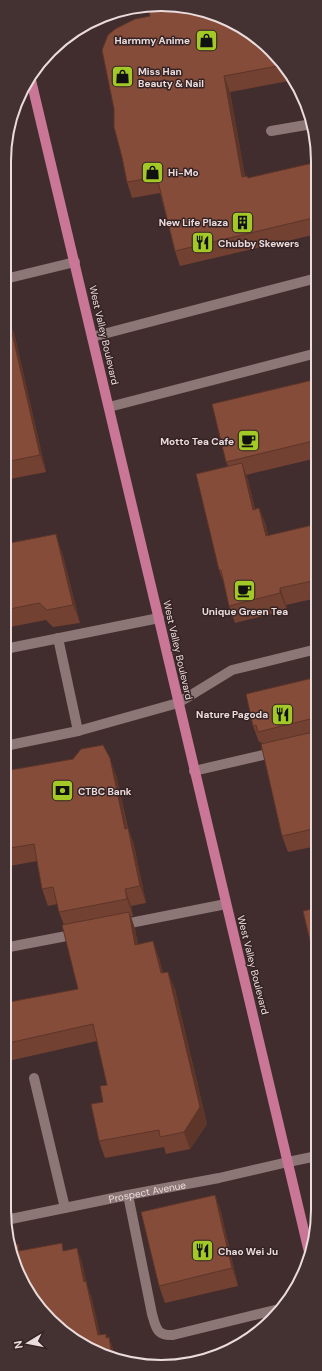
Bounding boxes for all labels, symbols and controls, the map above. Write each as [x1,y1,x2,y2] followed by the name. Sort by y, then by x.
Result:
[193,27,219,53] shop icon: Harmmy Anime
[114,34,190,47] place label: Harmmy Anime
[110,64,136,90] shop icon: Miss Han Beauty & Nail
[138,65,204,90] place label: Miss Han Beauty & Nail
[140,159,166,185] shop icon: Hi-Mo
[168,166,199,179] place label: Hi-Mo
[230,209,256,235] building icon: New Life Plaza
[159,216,228,229] place label: New Life Plaza
[190,230,216,256] restaurant icon: Chubby Skewers
[218,237,299,250] place label: Chubby Skewers
[86,284,122,386] street label: West Valley Boulevard
[236,428,262,454] cafe icon: Motto Tea Cafe
[160,435,234,448] place label: Motto Tea Cafe
[232,578,258,604] cafe icon: Unique Green Tea
[160,599,196,701] street label: West Valley Boulevard
[202,605,288,618] place label: Unique Green Tea
[270,701,296,727] restaurant icon: Nature Pagoda
[196,708,268,721] place label: Nature Pagoda
[50,778,76,804] bank icon: CTBC Bank
[78,785,132,798] place label: CTBC Bank
[234,914,272,1016] street label: West Valley Boulevard
[107,1178,187,1205] street label: Prospect Avenue
[189,1238,215,1264] restaurant icon: Chao Wei Ju
[218,1245,278,1258] place label: Chao Wei Ju
[8,1323,48,1363] north arrow
[11,1340,26,1350] text: N

